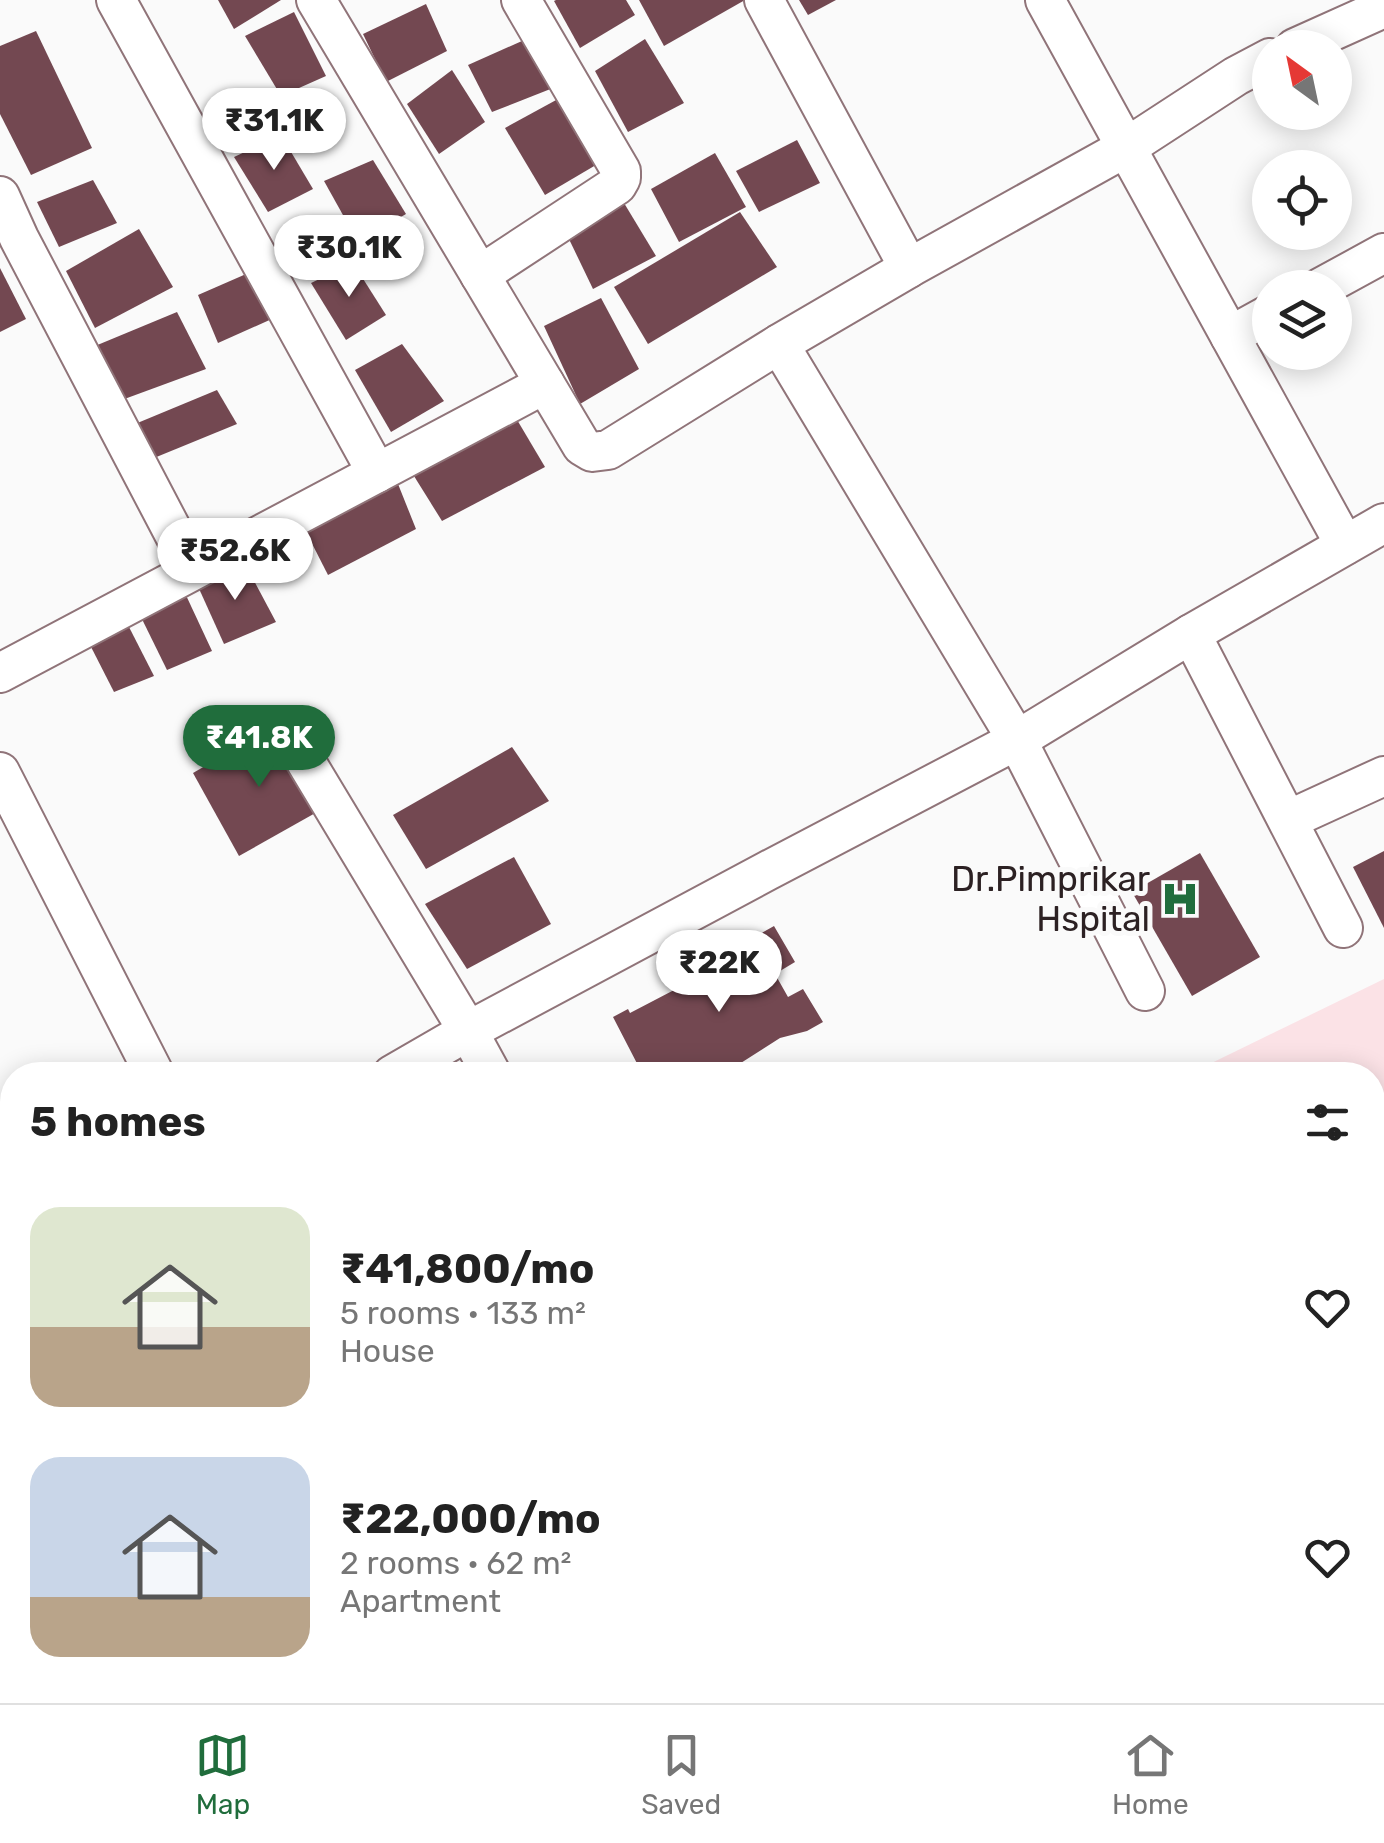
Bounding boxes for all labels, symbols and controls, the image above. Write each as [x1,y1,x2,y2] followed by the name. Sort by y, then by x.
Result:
[1252,30,1352,130] north arrow
[1252,30,1352,370] map controls
[193,88,355,173] pin: ₹31.1K
[224,101,324,139] text: ₹31.1K
[1252,150,1352,250] button: locate
[268,215,430,300] pin: ₹30.1K
[296,228,402,266] text: ₹30.1K
[1252,270,1352,370] button: layers
[154,518,316,603] pin: ₹52.6K
[179,531,291,569] text: ₹52.6K
[178,705,340,790] pin: ₹41.8K
[205,718,313,756] text: ₹41.8K
[951,858,1150,940] place label: Dr.Pimprikar Hspital
[1159,878,1201,920] hospital icon: Dr.Pimprikar Hspital
[660,930,778,1015] pin: ₹22K
[678,943,760,981] text: ₹22K
[1300,1095,1355,1150] icon: filters
[30,1097,206,1147] text: 5 homes
[340,1244,594,1294] text: ₹41,800/mo
[110,1247,230,1367] icon: home
[1300,1280,1355,1335] icon: heart
[340,1294,586,1332] text: 5 rooms · 133 m²
[340,1332,435,1370] text: House
[340,1494,601,1544] text: ₹22,000/mo
[110,1497,230,1617] icon: home
[1300,1530,1355,1585] icon: heart
[340,1544,572,1582] text: 2 rooms · 62 m²
[340,1582,501,1620] text: Apartment
[195,1728,250,1821] tab: Map
[641,1728,721,1821] tab: Saved
[1112,1728,1189,1821] tab: Home

